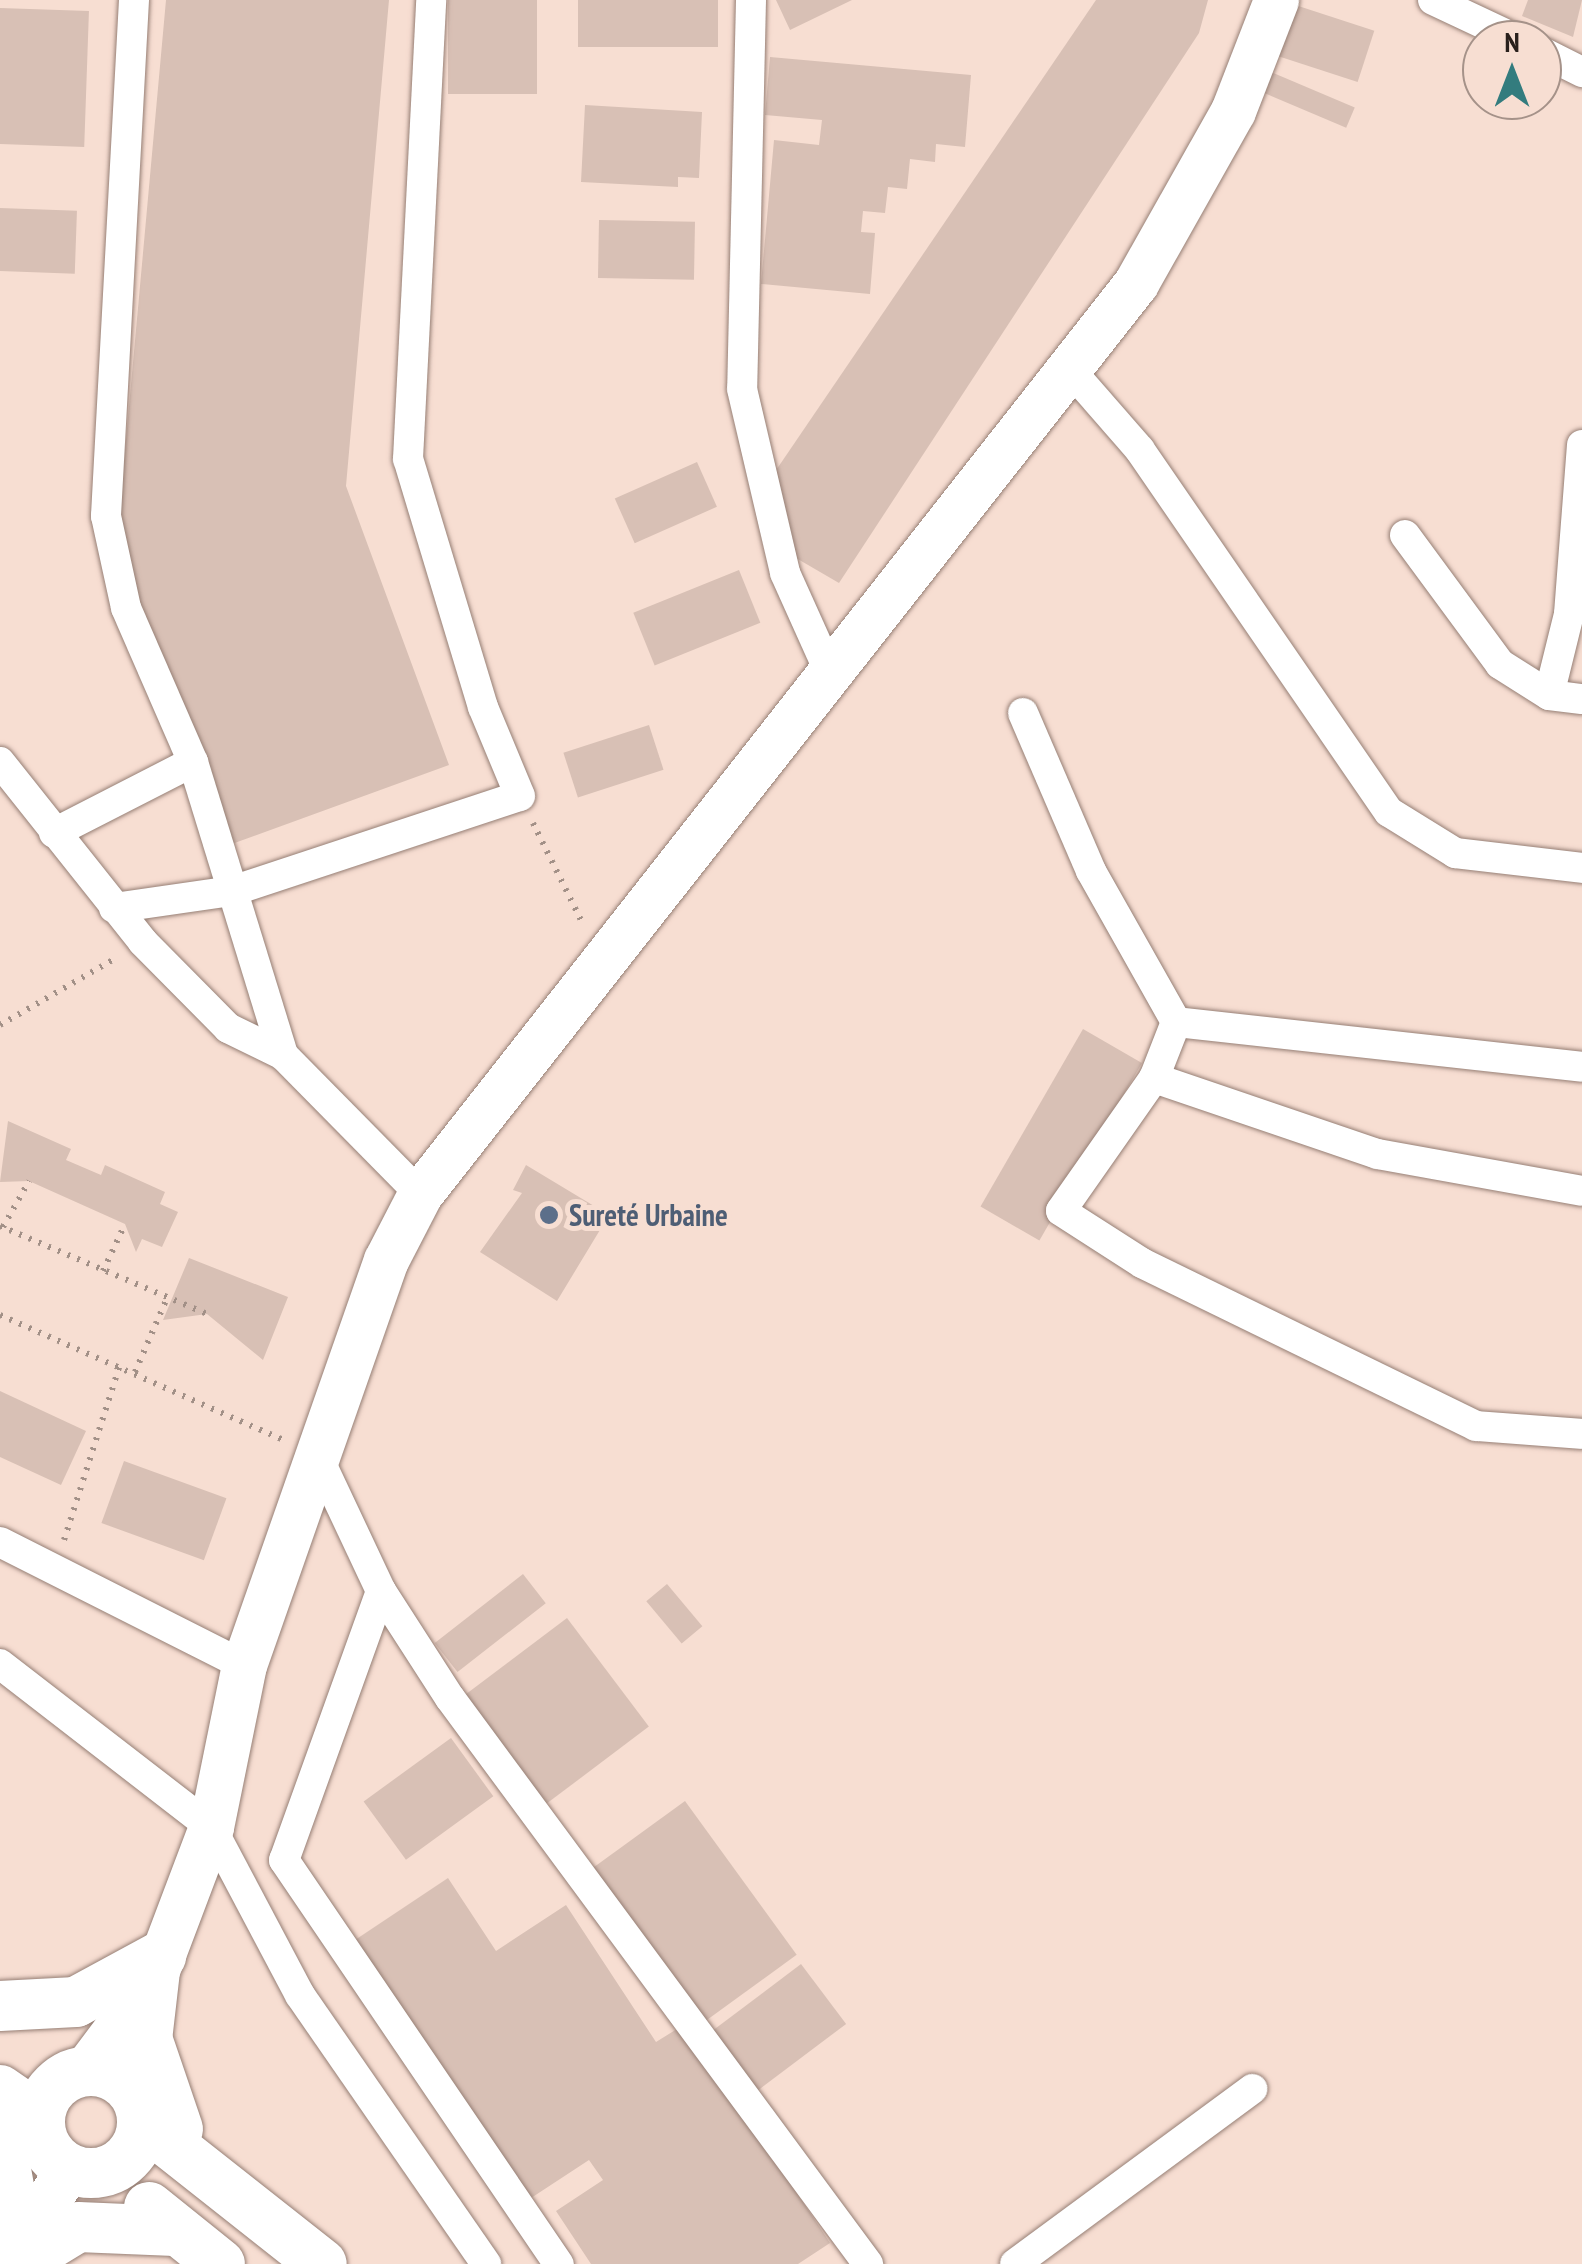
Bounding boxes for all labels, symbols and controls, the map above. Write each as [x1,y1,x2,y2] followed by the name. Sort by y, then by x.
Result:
[1462,20,1562,120] north arrow
[1504,23,1520,60] text: N
[569,1197,728,1233] place label: Sureté Urbaine
[538,1204,560,1226] marker: Sureté Urbaine

